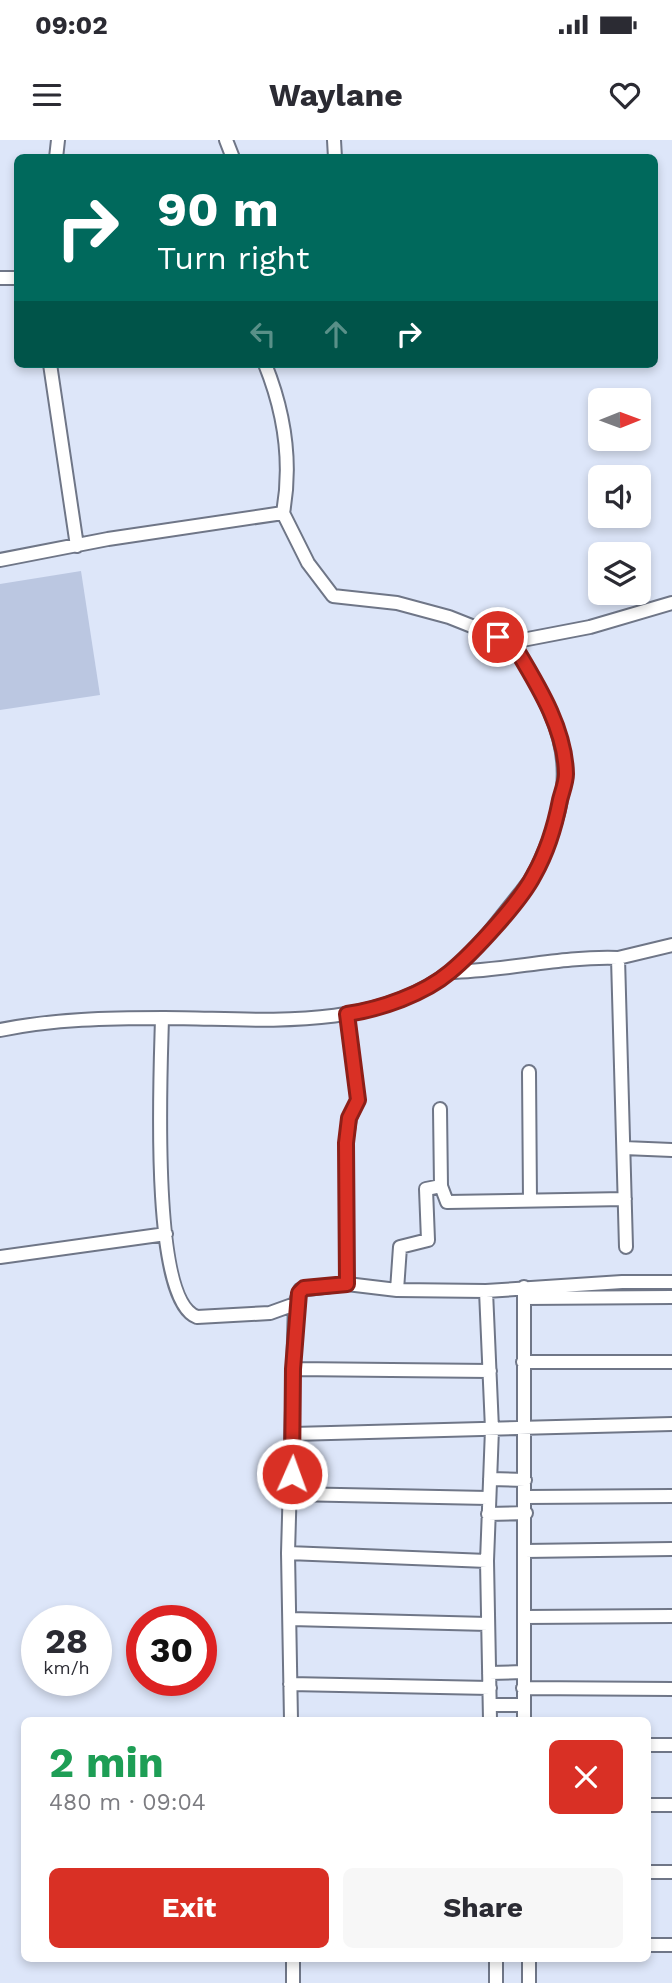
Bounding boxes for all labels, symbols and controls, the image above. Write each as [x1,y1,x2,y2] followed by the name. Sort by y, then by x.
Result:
[35,10,108,40] text: 09:02
[28,76,66,114] icon: menu
[269,76,403,114] text: Waylane
[606,76,644,114] icon: heart
[157,180,279,238] text: 90 m
[42,182,133,273] icon: right
[157,239,309,277] text: Turn right
[244,315,282,353] icon: left
[317,315,355,353] icon: ahead
[390,315,428,353] icon: right
[588,388,651,452] north arrow
[588,388,651,605] map controls
[588,465,651,528] button: sound
[588,542,651,605] button: layers
[468,607,528,667] pin
[479,618,517,656] icon: arrive
[255,1437,329,1511] position arrow
[126,1605,217,1696] speed limit sign: 30
[45,1620,88,1662] text: 28
[43,1657,90,1678] text: km/h
[49,1738,164,1787] text: 2 min
[549,1740,623,1814] button: close
[49,1789,206,1816] text: 480 m · 09:04
[49,1868,329,1948] button: Exit
[343,1868,623,1948] button: Share

